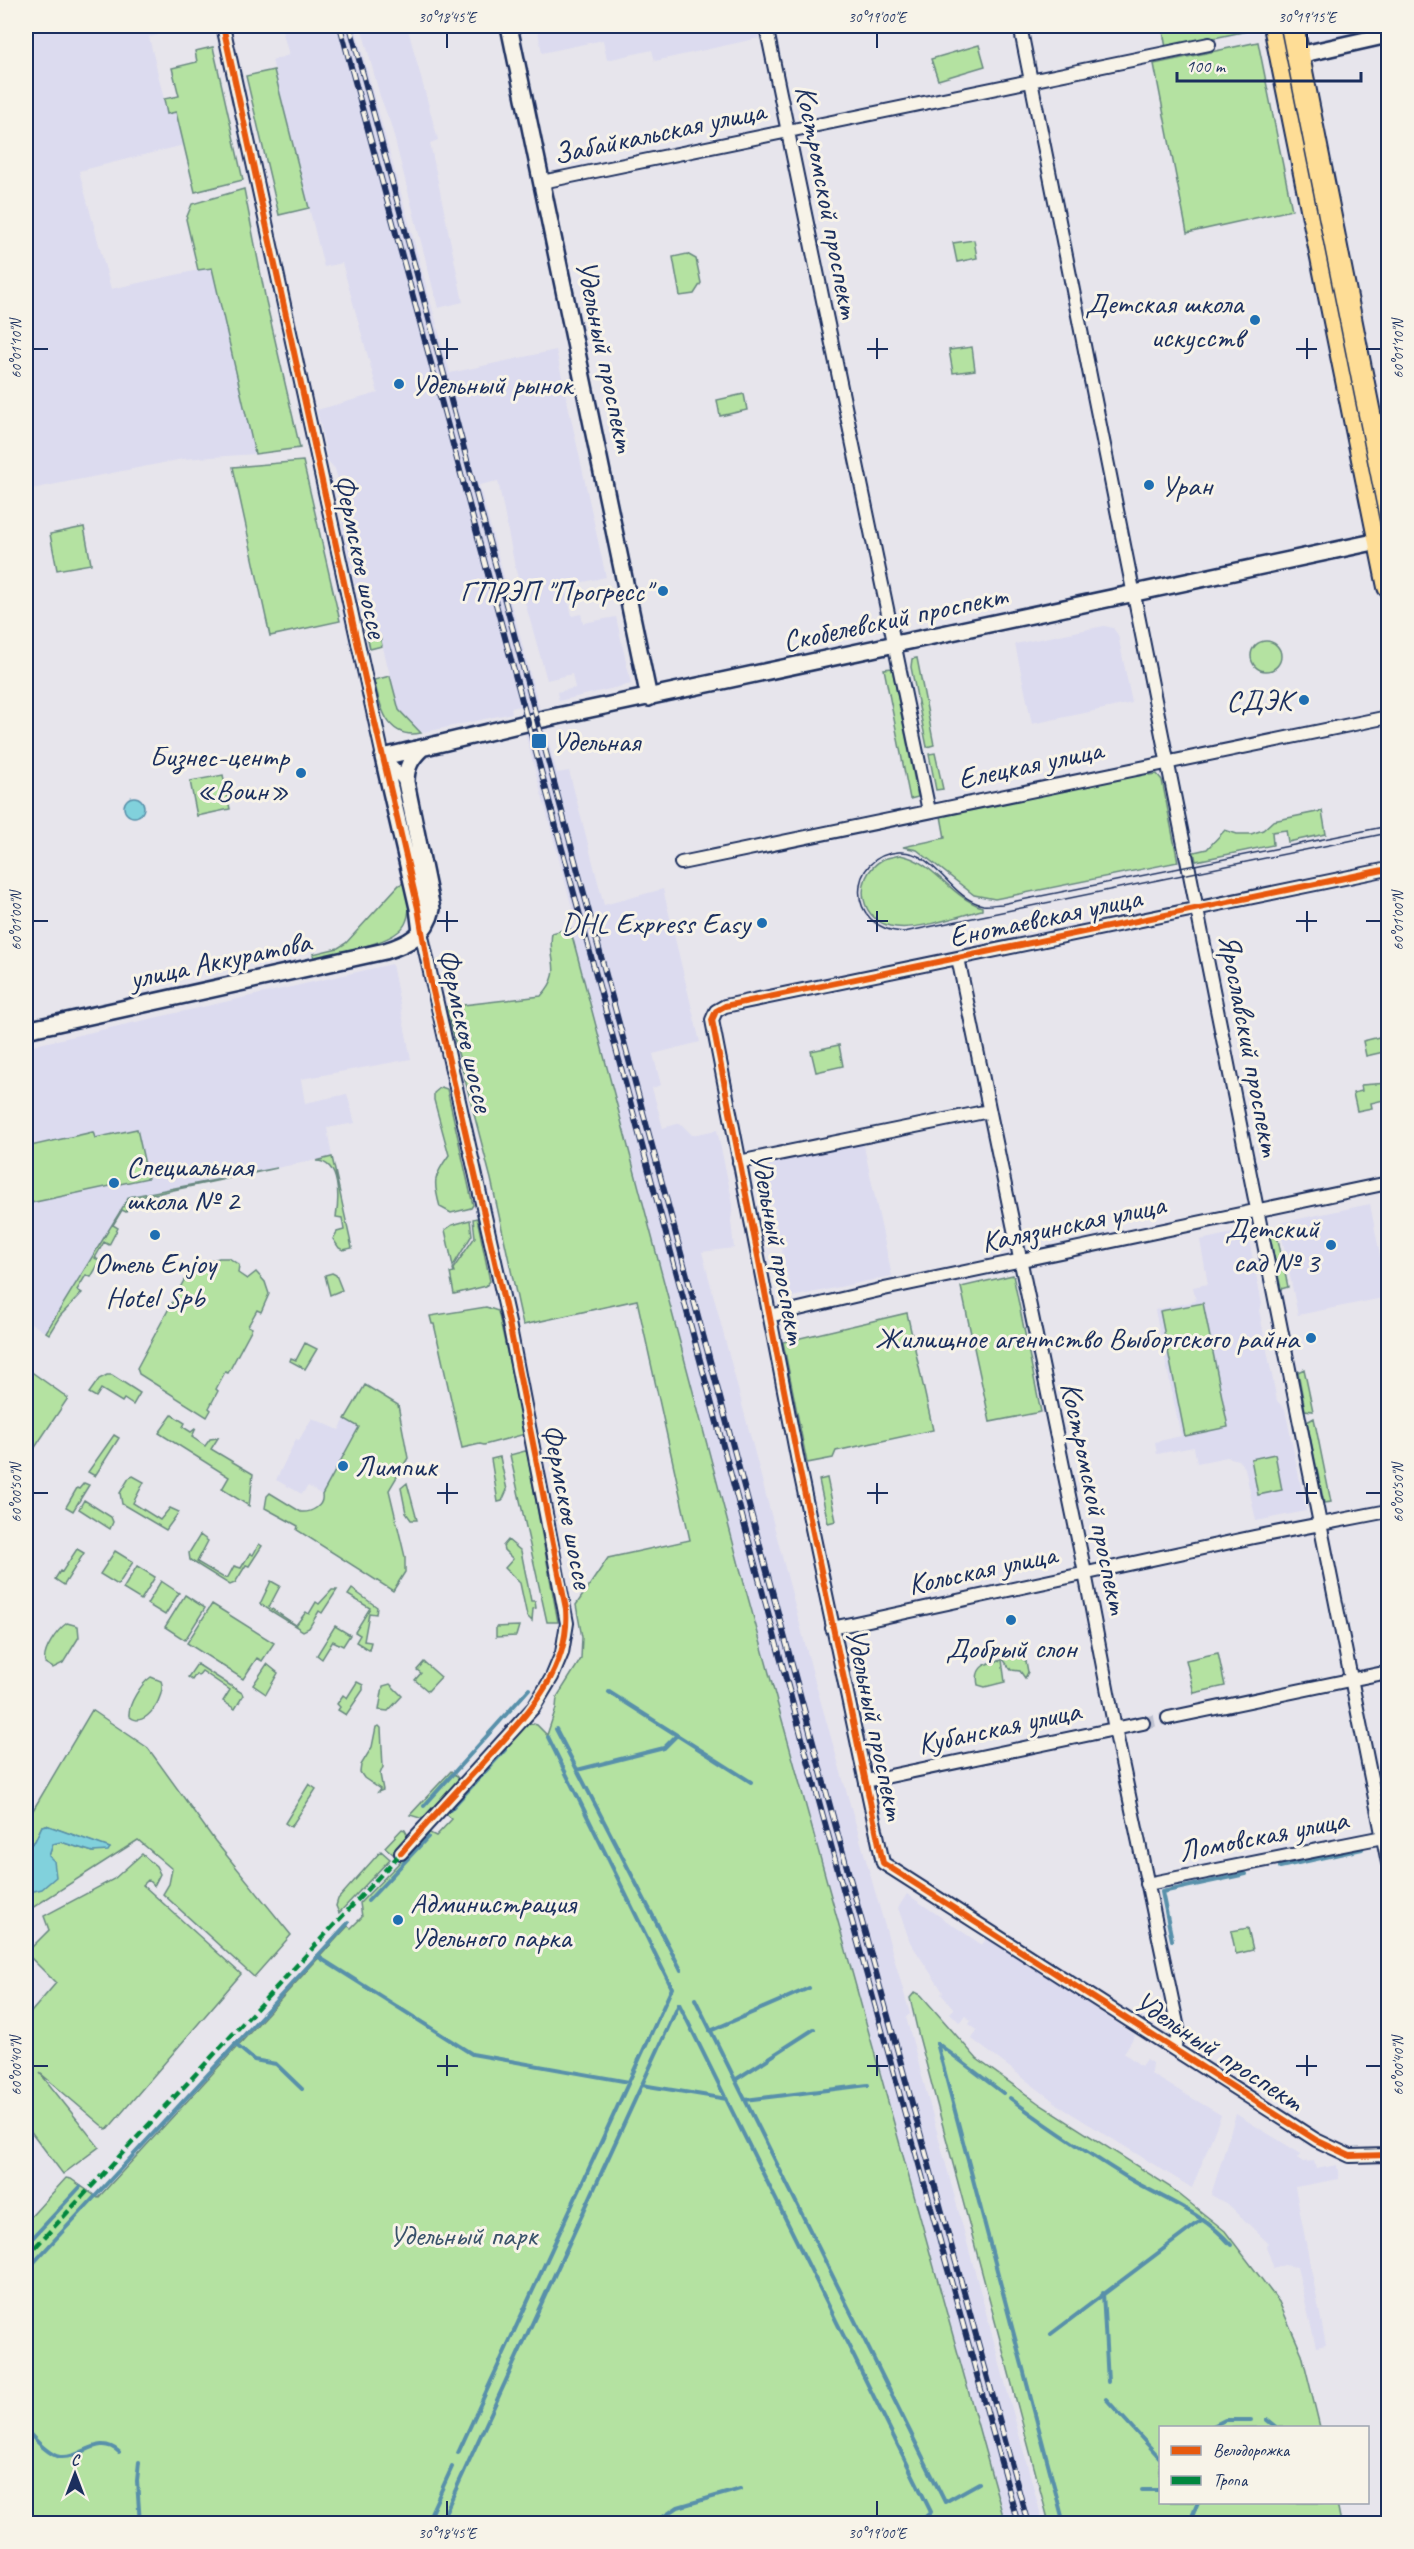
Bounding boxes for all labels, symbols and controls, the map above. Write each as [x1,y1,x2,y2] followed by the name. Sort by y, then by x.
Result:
[418,8,478,27] text: 30°18'45"E
[848,8,908,27] text: 30°19'00"E
[1278,8,1338,27] text: 30°19'15"E
[1177,45,1362,83] scale bar
[1186,55,1227,77] text: 100 m
[787,82,869,323] street label: Костромской проспект
[550,90,771,173] street label: Забайкальская улица
[567,257,645,457] street label: Удельный проспект
[1085,284,1249,356] place label: Детская школа искусств
[1248,313,1262,327] marker: Детская школа искусств
[7,316,26,379] text: 60°01'10"N
[1389,316,1408,379] text: 60°01'10"N
[411,365,574,403] place label: Удельный рынок
[392,377,406,391] marker: Удельный рынок
[1161,466,1214,504] place label: Уран
[325,471,397,643] street label: Фермское шоссе
[1142,478,1156,492] marker: Уран
[460,572,657,610] place label: ГПРЭП "Прогресс"
[779,575,1012,660] street label: Скобелевский проспект
[656,584,670,598] marker: ГПРЭП "Прогресс"
[1226,681,1298,719] place label: СДЭК
[1297,693,1311,707] marker: СДЭК
[552,722,643,760] place label: Удельная
[954,730,1108,798] street label: Елецкая улица
[530,732,548,750] marker: Удельная
[149,737,291,809] place label: Бизнес-центр «Воин»
[294,766,308,780] marker: Бизнес-центр «Воин»
[945,878,1146,956] street label: Енотаевская улица
[7,888,26,951] text: 60°01'00"N
[1389,888,1408,951] text: 60°01'00"N
[561,904,753,942] place label: DHL Express Easy
[755,916,769,930] marker: DHL Express Easy
[124,922,316,998] street label: улица Аккуратова
[1210,931,1290,1161] street label: Ярославский проспект
[429,945,504,1117] street label: Фермское шоссе
[126,1147,255,1219] place label: Специальная школа № 2
[742,1149,817,1349] street label: Удельный проспект
[107,1176,121,1190] marker: Специальная школа № 2
[978,1185,1170,1261] street label: Калязинская улица
[1225,1209,1321,1281] place label: Детский сад № 3
[148,1228,162,1242] marker: Отель Enjoy Hotel Spb
[1324,1238,1338,1252] marker: Детский сад № 3
[94,1244,219,1316] place label: Отель Enjoy Hotel Spb
[875,1319,1301,1357] place label: Жилищное агентство Выборгского райна
[1304,1331,1318,1345] marker: Жилищное агентство Выборгского райна
[1052,1378,1138,1619] street label: Костромской проспект
[533,1421,603,1593] street label: Фермское шоссе
[355,1447,439,1485] place label: Лимпик
[336,1459,350,1473] marker: Лимпик
[7,1460,26,1523] text: 60°00'50"N
[1389,1460,1408,1523] text: 60°00'50"N
[904,1534,1062,1603] street label: Кольская улица
[1004,1613,1018,1627] marker: Добрый слон
[837,1625,915,1825] street label: Удельный проспект
[946,1629,1079,1667] place label: Добрый слон
[914,1691,1086,1763] street label: Кубанская улица
[1175,1800,1353,1870] street label: Ломовская улица
[410,1884,578,1956] place label: Администрация Удельного парка
[391,1913,405,1927] marker: Администрация Удельного парка
[1127,1982,1312,2121] street label: Удельный проспект
[7,2033,26,2096] text: 60°00'40"N
[1389,2033,1408,2096] text: 60°00'40"N
[389,2216,539,2254] park label: Удельный парк
[1159,2426,1369,2504] legend
[1213,2439,1291,2461] text: Велодорожка
[45,2444,105,2504] north arrow
[71,2450,81,2470] text: С
[1213,2469,1249,2491] text: Тропа
[418,2524,478,2543] text: 30°18'45"E
[848,2524,908,2543] text: 30°19'00"E

